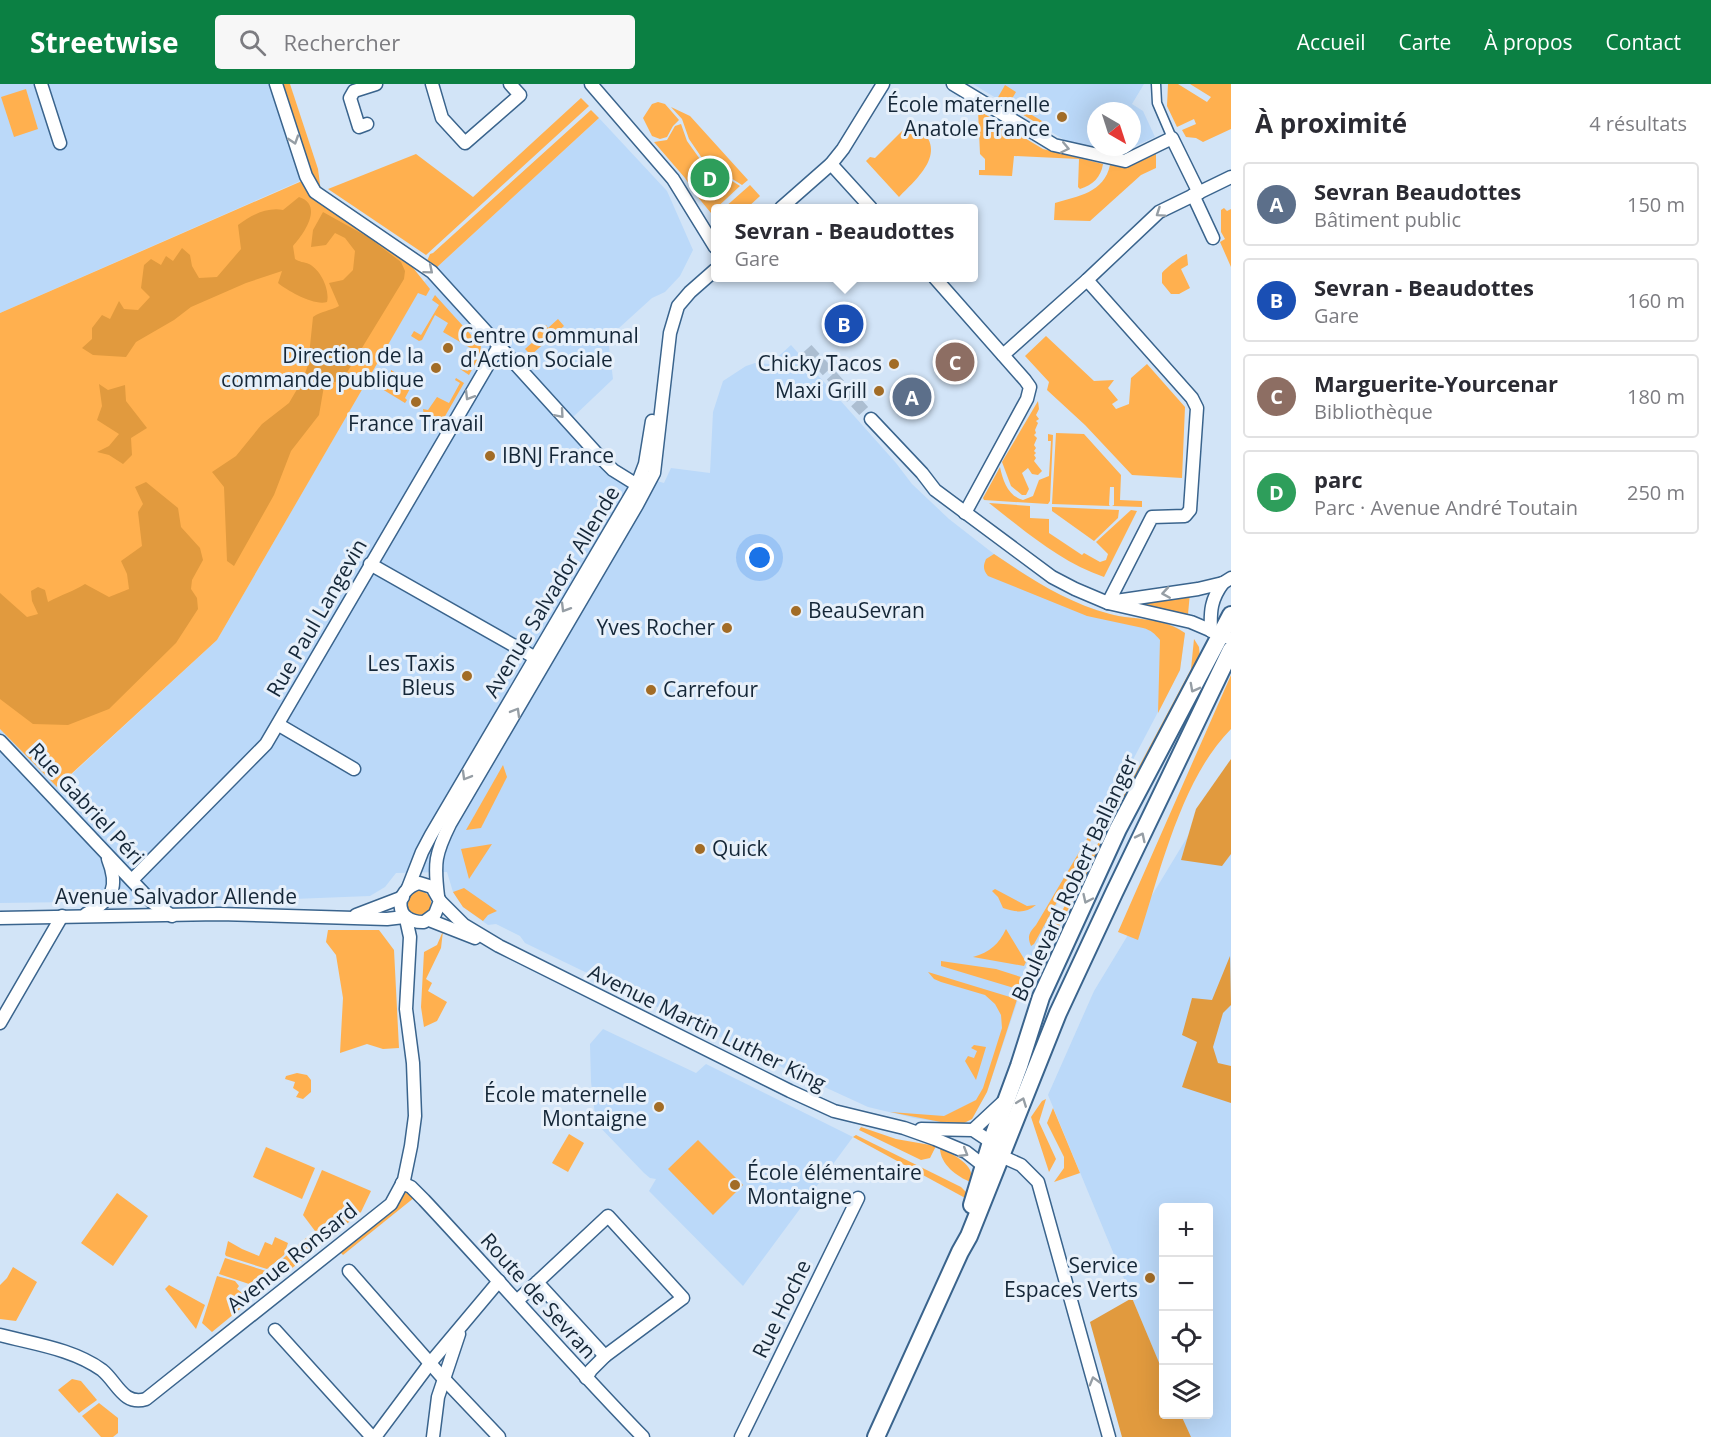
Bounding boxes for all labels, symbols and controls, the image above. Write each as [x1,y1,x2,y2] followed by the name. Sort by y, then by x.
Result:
[215,15,635,69] search box
[30,23,179,61] text: Streetwise
[236,26,269,59] icon: search
[284,27,400,57] text: Rechercher
[1297,28,1365,56] text: Accueil
[1398,28,1451,56] text: Carte
[1484,28,1573,56] text: À propos
[1606,28,1681,56] text: Contact
[887,90,1050,142] place label: École maternelle Anatole France
[1087,102,1141,156] north arrow
[1255,105,1407,141] text: À proximité
[1055,110,1069,124] marker: École maternelle Anatole France
[1589,110,1687,137] text: 4 résultats
[287,134,299,145] one-way arrow
[1060,140,1070,153] one-way arrow
[690,156,730,200] pin: D
[1314,176,1521,206] text: Sevran Beaudottes
[1270,191,1283,218] text: A
[1627,191,1685,218] text: 150 m
[711,204,978,282] popup
[1156,206,1167,217] one-way arrow
[1314,206,1461,233] text: Bâtiment public
[735,215,954,245] text: Sevran - Beaudottes
[735,245,780,272] text: Gare
[422,263,433,274] one-way arrow
[1314,272,1534,302] text: Sevran - Beaudottes
[1270,287,1283,314] text: B
[1627,287,1685,314] text: 160 m
[824,302,864,346] pin: B
[1314,302,1359,329] text: Gare
[460,321,639,373] place label: Centre Communal d'Action Sociale
[936,340,974,384] pin: C
[221,341,424,393] place label: Direction de la commande publique
[441,341,455,355] marker: Centre Communal d'Action Sociale
[758,349,882,377] place label: Chicky Tacos
[887,357,901,371] marker: Chicky Tacos
[429,361,443,375] marker: Direction de la commande publique
[1314,368,1558,398] text: Marguerite-Yourcenar
[892,374,932,420] pin: A
[775,376,867,404] place label: Maxi Grill
[1270,383,1283,410] text: C
[1627,383,1685,410] text: 180 m
[872,384,886,398] marker: Maxi Grill
[465,390,477,400] one-way arrow
[409,395,423,409] marker: France Travail
[1314,398,1433,425] text: Bibliothèque
[553,407,564,418] one-way arrow
[348,409,484,437] place label: France Travail
[502,441,614,469] place label: IBNJ France
[483,449,497,463] marker: IBNJ France
[1314,464,1363,494] text: parc
[1269,479,1284,506] text: D
[1627,479,1685,506] text: 250 m
[477,481,625,702] street label: Avenue Salvador Allende
[1314,494,1578,521] text: Parc · Avenue André Toutain
[259,533,373,702] street label: Rue Paul Langevin
[745,543,774,572] your location
[1161,586,1171,599] one-way arrow
[808,596,925,624] place label: BeauSevran
[560,602,572,612] one-way arrow
[789,604,803,618] marker: BeauSevran
[597,613,715,641] place label: Yves Rocher
[720,621,734,635] marker: Yves Rocher
[367,649,455,701] place label: Les Taxis Bleus
[460,669,474,683] marker: Les Taxis Bleus
[663,675,758,703] place label: Carrefour
[1190,681,1201,692] one-way arrow
[644,683,658,697] marker: Carrefour
[509,708,521,718] one-way arrow
[23,736,151,871] street label: Rue Gabriel Péri
[1005,749,1144,1005] street label: Boulevard Robert Ballanger
[461,770,473,780] one-way arrow
[1134,833,1145,843] one-way arrow
[712,834,768,862] place label: Quick
[693,842,707,856] marker: Quick
[55,882,297,910] street label: Avenue Salvador Allende
[1082,892,1094,903] one-way arrow
[584,957,831,1097] street label: Avenue Martin Luther King
[484,1080,647,1132] place label: École maternelle Montaigne
[1015,1097,1027,1108] one-way arrow
[652,1100,666,1114] marker: École maternelle Montaigne
[958,1145,969,1156] one-way arrow
[747,1158,922,1210] place label: École élémentaire Montaigne
[728,1178,742,1192] marker: École élémentaire Montaigne
[220,1196,362,1318] street label: Avenue Ronsard
[1159,1203,1213,1419] map controls
[1159,1203,1213,1257] button: +
[475,1226,603,1364] street label: Route de Sevran
[1004,1251,1138,1303] place label: Service Espaces Verts
[745,1255,817,1362] street label: Rue Hoche
[1159,1257,1213,1311] button: −
[1143,1271,1157,1285] marker: Service Espaces Verts
[1159,1311,1213,1365] button: locate
[1159,1365,1213,1419] button: layers
[1088,1376,1101,1386] one-way arrow

